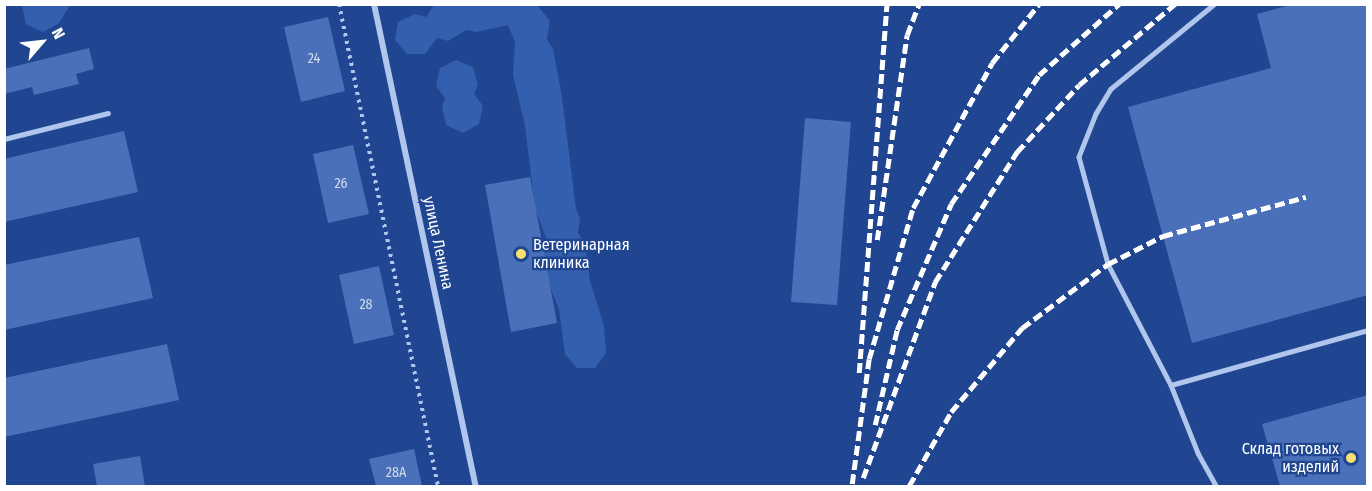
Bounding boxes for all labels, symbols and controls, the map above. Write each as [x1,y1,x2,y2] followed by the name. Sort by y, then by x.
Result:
[12,12,72,72] north arrow
[48,25,69,42] text: N
[308,51,320,67] house number: 24
[334,176,348,192] house number: 26
[419,195,457,291] street label: улица Ленина
[533,235,630,273] place label: Ветеринарная клиника
[514,247,528,261] marker: Ветеринарная клиника
[359,297,373,313] house number: 28
[1242,439,1339,477] place label: Склад готовых изделий
[1344,451,1358,465] marker: Склад готовых изделий
[386,465,406,481] house number: 28А

